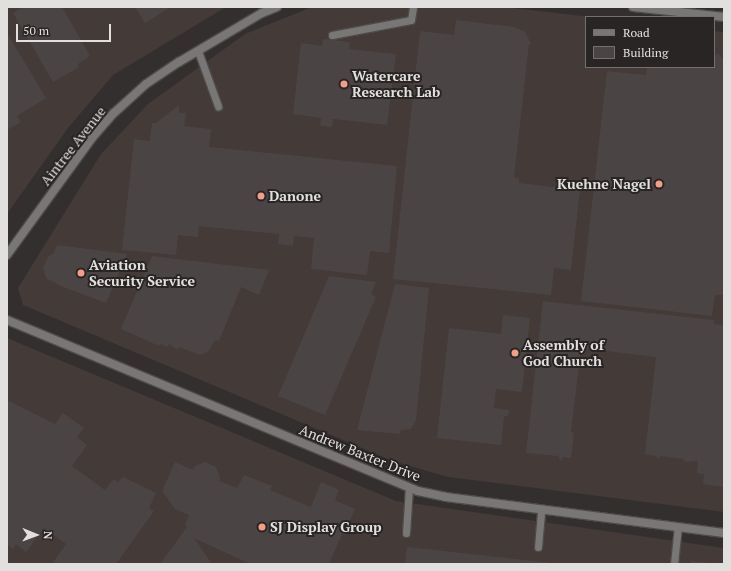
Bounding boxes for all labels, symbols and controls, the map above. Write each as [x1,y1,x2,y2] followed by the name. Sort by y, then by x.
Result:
[18,16,113,42] scale bar
[585,16,715,68] legend
[23,23,49,38] text: 50 m
[623,25,650,40] text: Road
[623,45,668,60] text: Building
[352,68,440,100] place label: Watercare Research Lab
[339,79,349,89] marker: Watercare Research Lab
[37,103,109,189] street label: Aintree Avenue
[557,176,651,192] place label: Kuehne Nagel
[654,179,664,189] marker: Kuehne Nagel
[269,188,321,204] place label: Danone
[256,191,266,201] marker: Danone
[89,257,195,290] place label: Aviation Security Service
[76,268,86,278] marker: Aviation Security Service
[523,337,604,370] place label: Assembly of God Church
[510,348,520,358] marker: Assembly of God Church
[297,421,423,485] street label: Andrew Baxter Drive
[16,515,56,555] north arrow
[270,519,382,535] place label: SJ Display Group
[257,522,267,532] marker: SJ Display Group
[41,531,55,540] text: N

